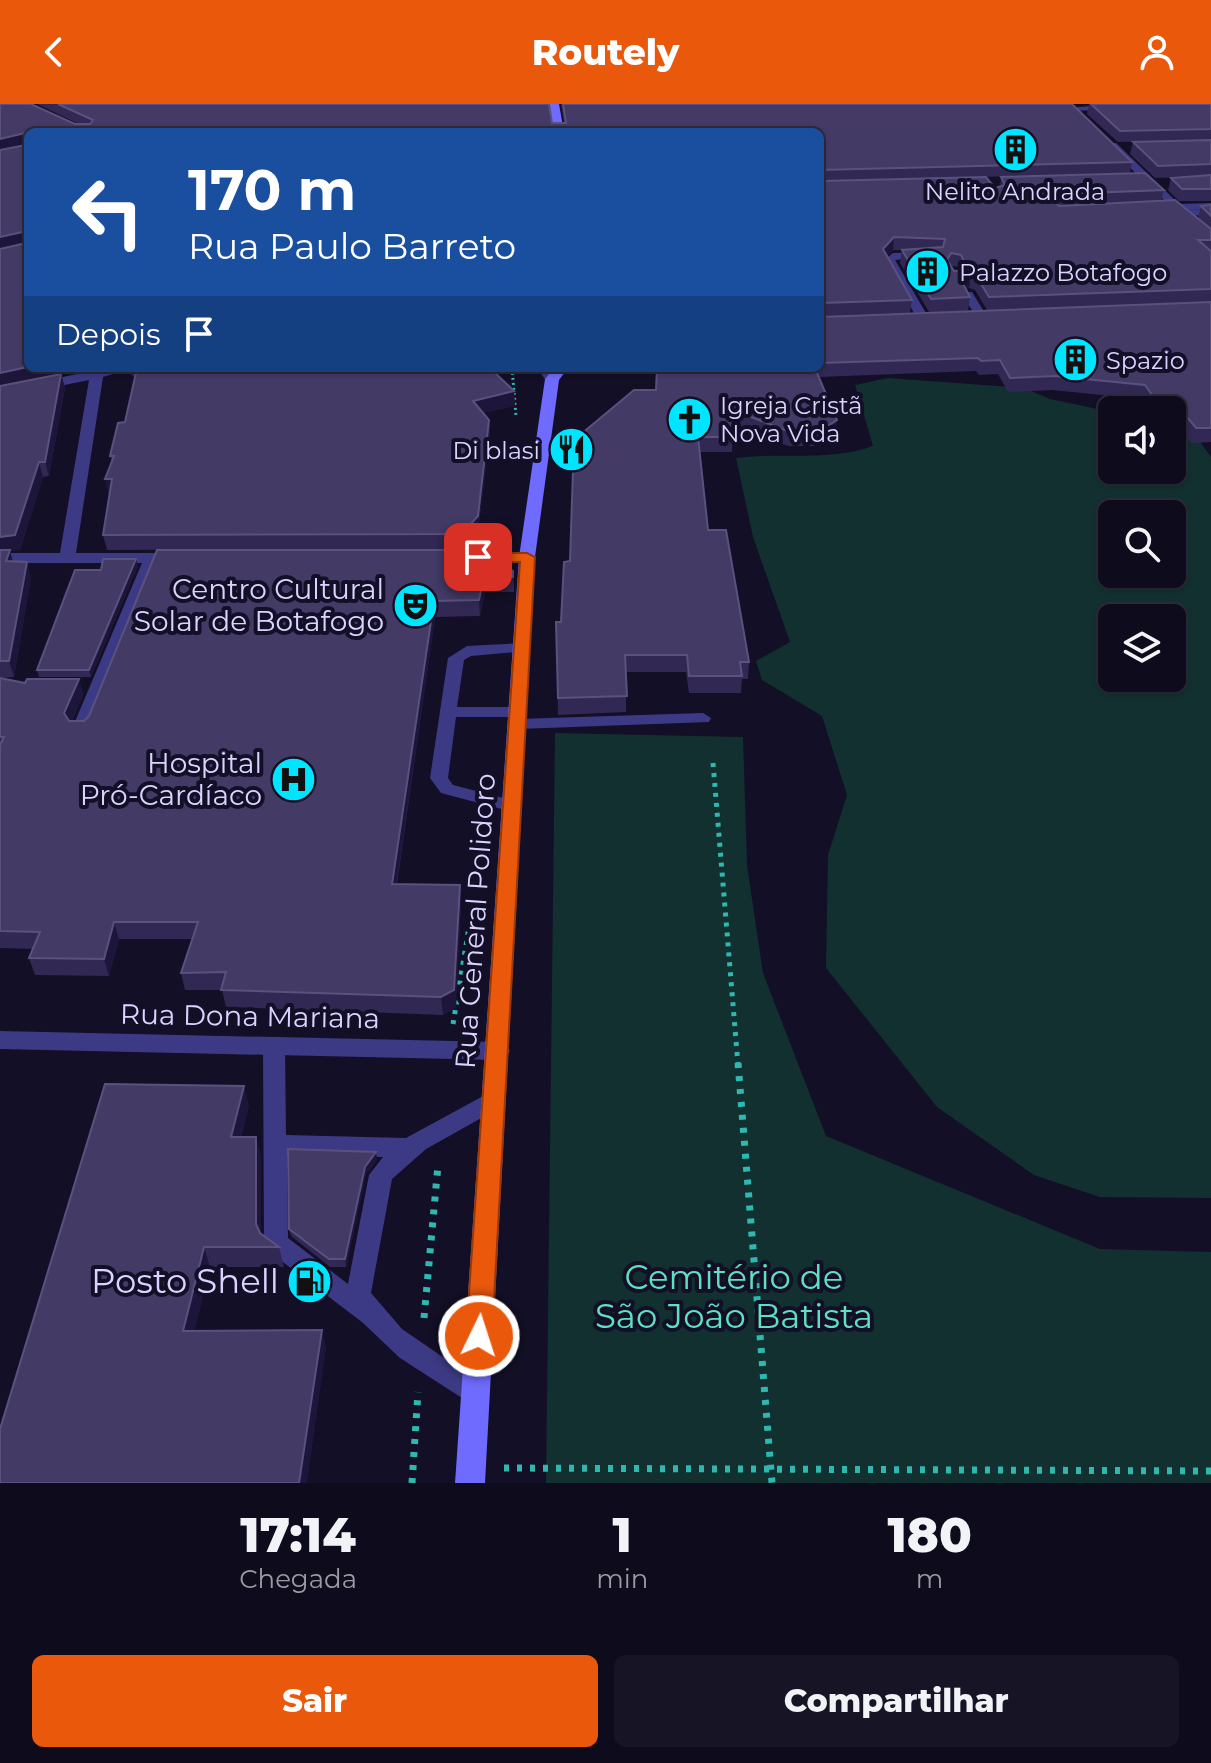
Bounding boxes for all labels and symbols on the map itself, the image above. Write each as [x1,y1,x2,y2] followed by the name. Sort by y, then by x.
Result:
[991,125,1039,173] building icon: Nelito Andrada
[925,177,1105,206] place label: Nelito Andrada
[904,248,952,296] building icon: Palazzo Botafogo
[959,258,1167,287] place label: Palazzo Botafogo
[1051,336,1099,384] building icon: Spazio
[1106,346,1185,375] place label: Spazio
[720,391,862,448] place label: Igreja Cristã Nova Vida
[665,395,713,443] church icon: Igreja Cristã Nova Vida
[547,426,595,474] restaurant icon: Di blasi
[452,436,540,465] place label: Di blasi
[444,523,512,591] pin
[134,572,384,638] place label: Centro Cultural Solar de Botafogo
[391,581,439,629] theatre icon: Centro Cultural Solar de Botafogo
[80,746,262,812] place label: Hospital Pró-Cardíaco
[269,755,317,803] hospital icon: Hospital Pró-Cardíaco
[448,772,502,1070] street label: Rua General Polidoro
[120,997,380,1035] street label: Rua Dona Mariana
[595,1256,873,1337] park label: Cemitério de São João Batista
[286,1257,334,1305] fuel station icon: Posto Shell
[91,1260,279,1302] place label: Posto Shell
[437,1294,521,1378] position arrow

